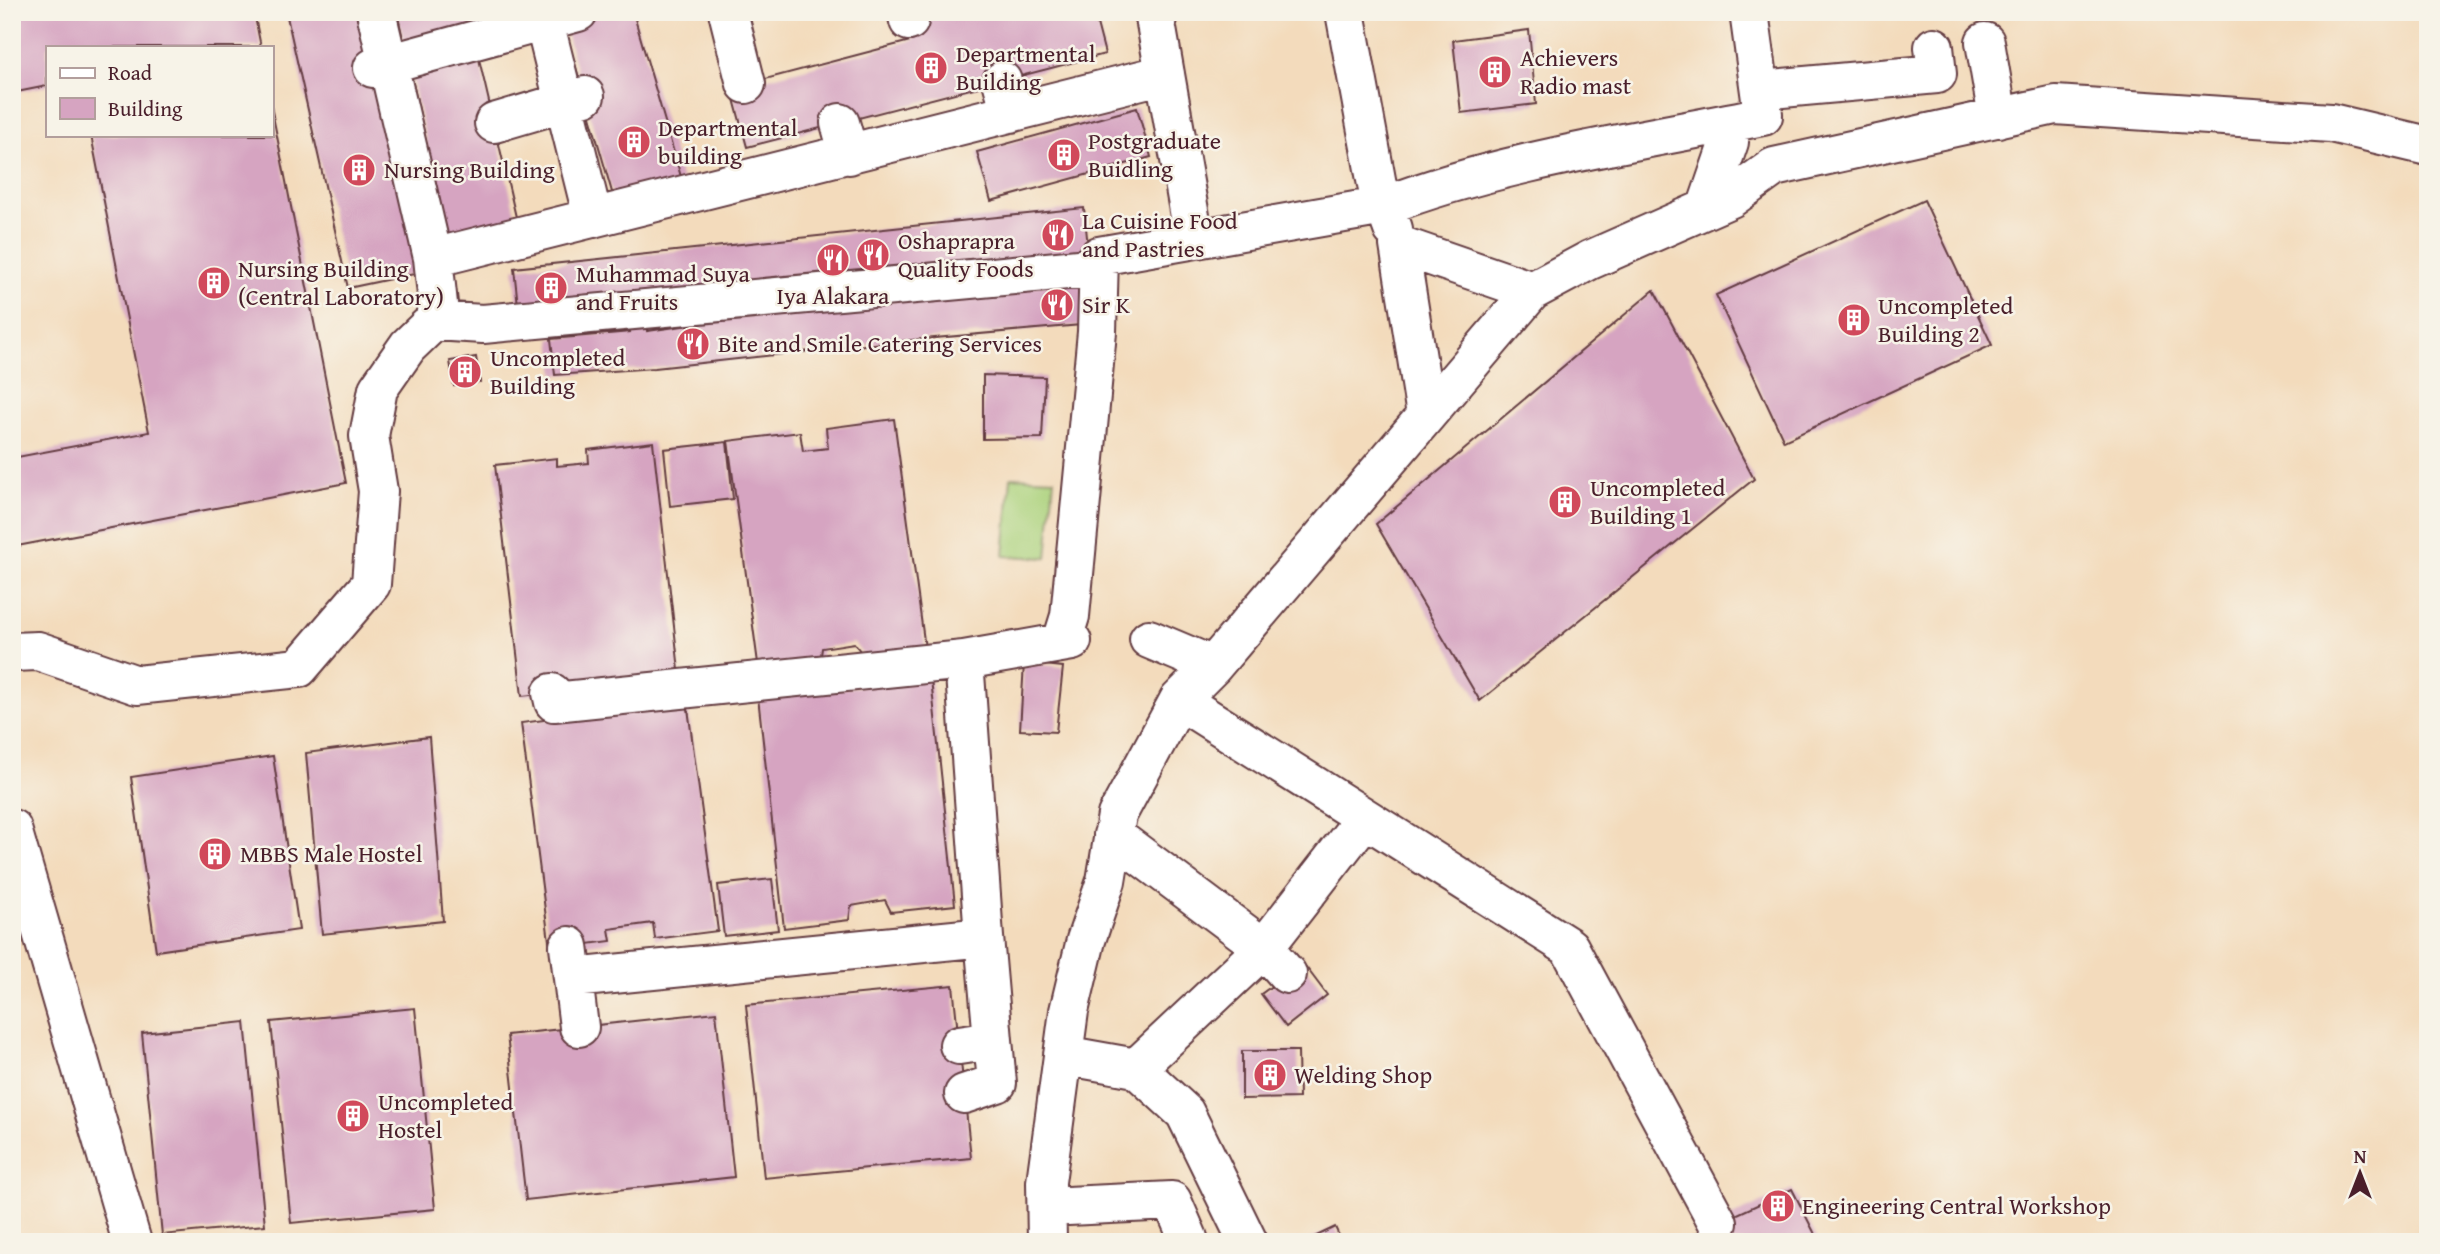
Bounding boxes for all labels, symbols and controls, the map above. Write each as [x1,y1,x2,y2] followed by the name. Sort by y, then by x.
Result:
[956,36,1096,99] place label: Departmental Building
[1520,40,1632,103] place label: Achievers Radio mast
[46,46,273,136] legend
[912,49,950,87] building icon: Departmental Building
[1476,53,1514,91] building icon: Achievers Radio mast
[108,57,153,88] text: Road
[108,93,183,124] text: Building
[658,110,798,173] place label: Departmental building
[615,123,653,161] building icon: Departmental building
[1088,123,1221,186] place label: Postgraduate Buidling
[1045,136,1083,174] building icon: Postgraduate Buidling
[340,151,378,189] building icon: Nursing Building
[384,152,555,187] place label: Nursing Building
[1082,203,1238,266] place label: La Cuisine Food and Pastries
[1039,216,1077,254] restaurant icon: La Cuisine Food and Pastries
[898,223,1034,286] place label: Oshaprapra Quality Foods
[854,236,892,274] restaurant icon: Oshaprapra Quality Foods
[814,241,852,279] restaurant icon: Iya Alakara
[238,251,444,314] place label: Nursing Building (Central Laboratory)
[576,256,750,319] place label: Muhammad Suya and Fruits
[195,264,233,302] building icon: Nursing Building (Central Laboratory)
[532,269,570,307] building icon: Muhammad Suya and Fruits
[777,278,890,313] place label: Iya Alakara
[1038,286,1076,324] restaurant icon: Sir K
[1082,287,1131,322] place label: Sir K
[1878,288,2013,351] place label: Uncompleted Building 2
[1835,301,1873,339] building icon: Uncompleted Building 2
[674,325,712,363] restaurant icon: Bite and Smile Catering Services
[718,326,1042,361] place label: Bite and Smile Catering Services
[490,340,625,403] place label: Uncompleted Building
[446,353,484,391] building icon: Uncompleted Building
[1590,470,1725,533] place label: Uncompleted Building 1
[1546,483,1584,521] building icon: Uncompleted Building 1
[196,835,234,873] building icon: MBBS Male Hostel
[240,836,423,871] place label: MBBS Male Hostel
[1251,1056,1289,1094] building icon: Welding Shop
[1294,1057,1432,1092] place label: Welding Shop
[378,1084,513,1147] place label: Uncompleted Hostel
[334,1097,372,1135] building icon: Uncompleted Hostel
[2324,1138,2394,1208] north arrow
[2354,1142,2367,1170] text: N
[1759,1187,1797,1225] building icon: Engineering Central Workshop
[1802,1188,2111,1223] place label: Engineering Central Workshop

